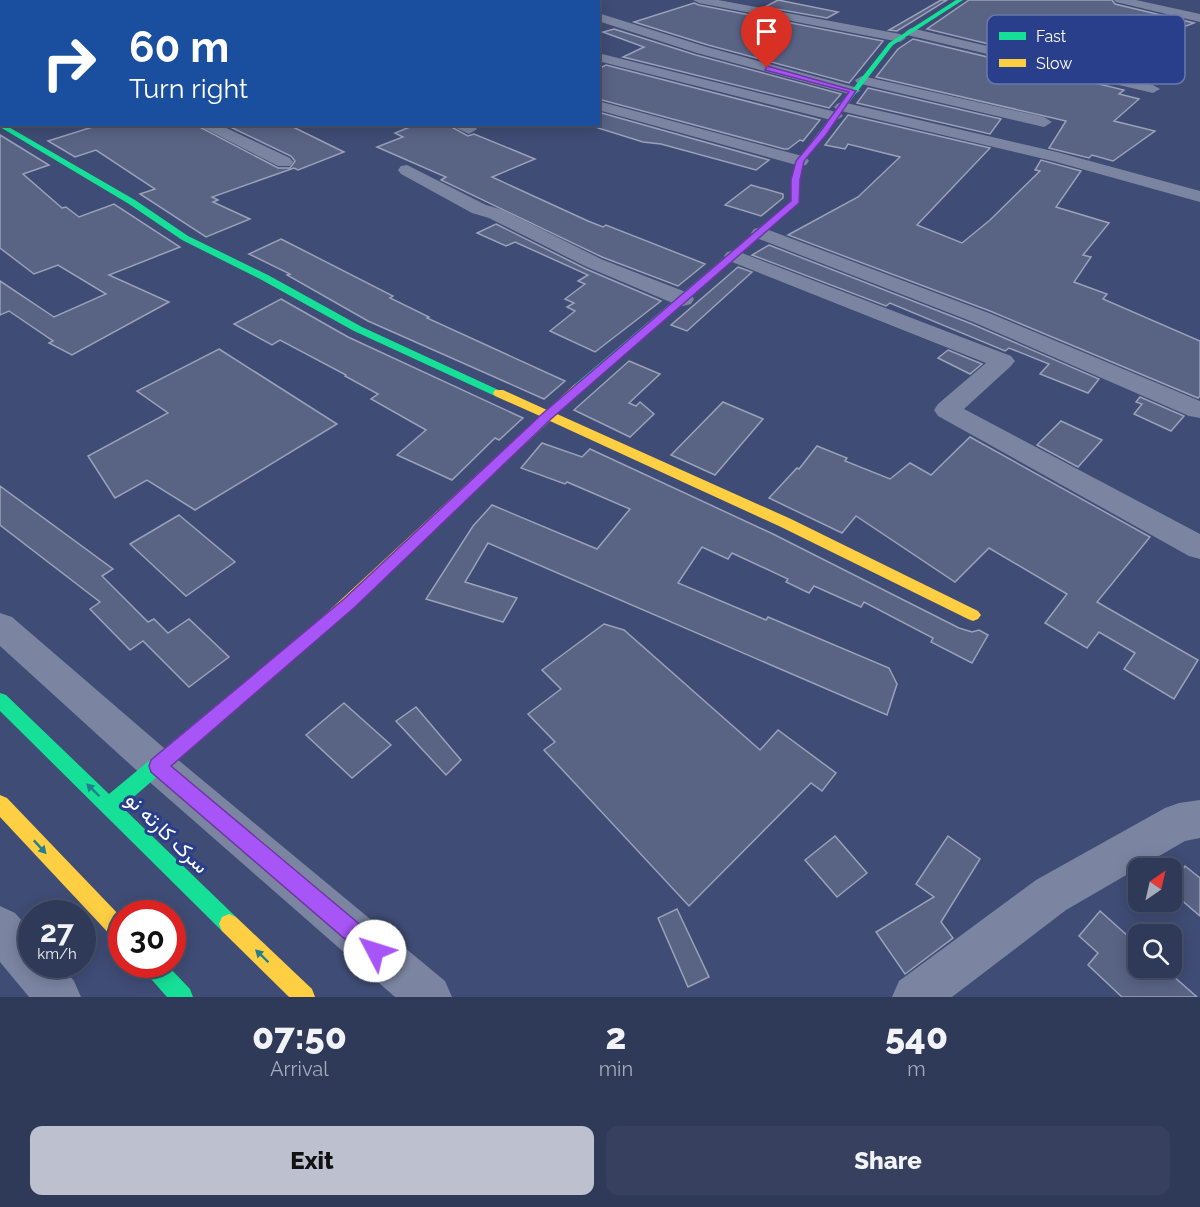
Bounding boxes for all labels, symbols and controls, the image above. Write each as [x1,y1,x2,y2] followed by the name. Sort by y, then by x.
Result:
[741,6,792,68] pin
[750,15,783,48] icon: arrive
[987,15,1185,84] legend
[129,23,229,72] text: 60 m
[30,24,108,102] icon: right
[1036,27,1067,46] text: Fast
[1036,54,1072,73] text: Slow
[129,73,248,104] text: Turn right
[86,784,100,798] one-way arrow
[120,787,214,879] street label: سرک کارته نو
[33,839,46,854] one-way arrow
[1128,858,1182,912] north arrow
[1128,858,1182,978] map controls
[108,900,186,978] speed limit sign: 30
[40,914,74,949] text: 27
[343,919,407,983] position arrow
[1128,924,1182,978] button: search
[37,945,77,963] text: km/h
[255,949,270,963] one-way arrow
[252,1015,347,1057] text: 07:50
[605,1015,626,1057] text: 2
[885,1015,948,1057] text: 540
[270,1057,329,1081] text: Arrival
[599,1057,633,1081] text: min
[907,1057,926,1081] text: m
[30,1126,594,1195] button: Exit
[606,1126,1170,1195] button: Share

